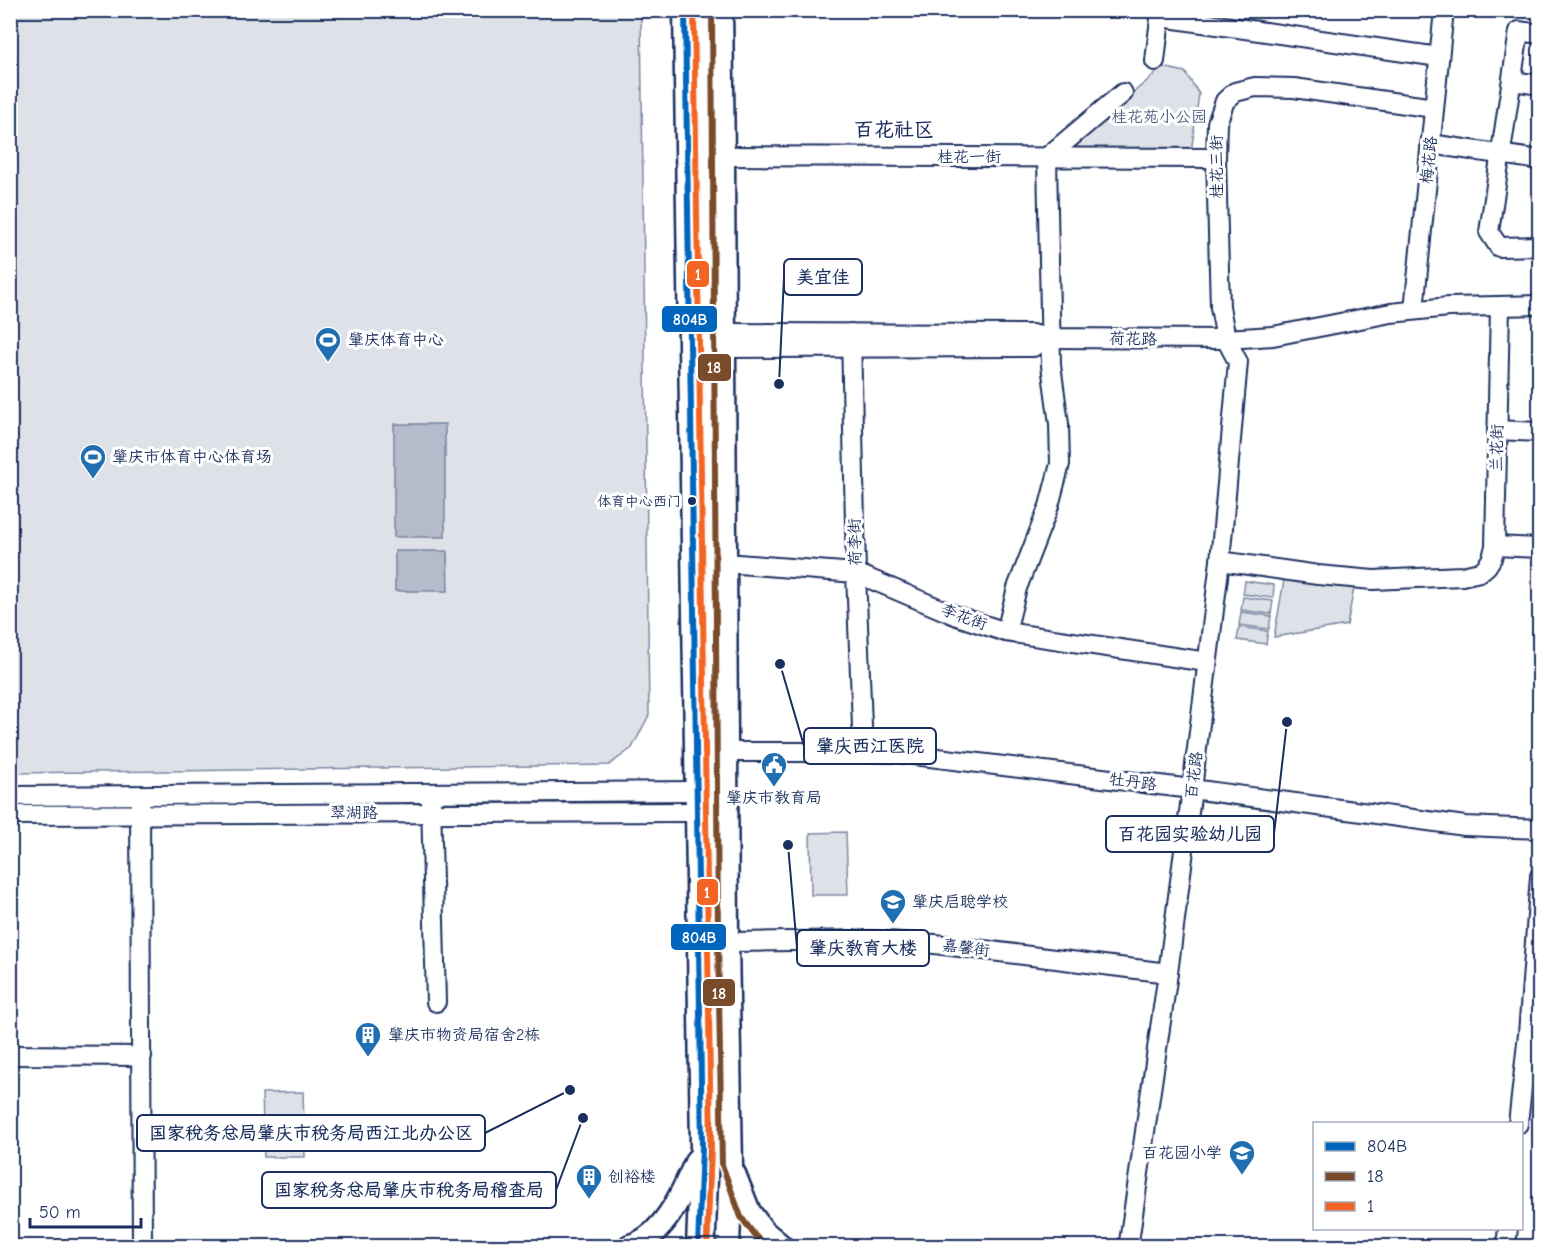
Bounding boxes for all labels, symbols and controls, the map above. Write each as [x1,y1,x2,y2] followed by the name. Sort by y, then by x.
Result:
[1111,108,1207,126] park label: 桂花苑小公园
[854,118,934,141] district label: 百花社区
[1208,135,1226,199] street label: 桂花三街
[1418,135,1440,185] street label: 梅花路
[937,148,1001,166] street label: 桂花一街
[784,259,862,295] callout: 美宜佳
[686,260,710,288] line badge: 1
[695,266,701,284] text: 1
[796,267,850,288] text: 美宜佳
[661,305,718,333] line badge: 804B
[673,311,708,329] text: 804B
[313,325,343,363] sports icon: 肇庆体育中心
[1109,330,1157,348] street label: 荷花路
[348,331,444,349] place label: 肇庆体育中心
[697,353,732,382] line badge: 18
[707,359,721,377] text: 18
[1488,424,1506,472] street label: 兰花街
[78,442,108,480] sports icon: 肇庆市体育中心体育场
[112,448,272,466] place label: 肇庆市体育中心体育场
[597,493,681,510] place label: 体育中心西门
[686,495,698,507] marker: 体育中心西门
[846,518,864,566] street label: 荷李街
[938,600,990,634] street label: 李花街
[804,728,936,764] callout: 肇庆西江医院
[816,736,924,757] text: 肇庆西江医院
[759,750,789,788] public building icon: 肇庆市教育局
[1182,750,1206,800] street label: 百花路
[1108,770,1158,794] street label: 牡丹路
[726,789,822,807] place label: 肇庆市教育局
[330,804,378,822] street label: 翠湖路
[1106,816,1274,852] callout: 百花园实验幼儿园
[1118,824,1262,845] text: 百花园实验幼儿园
[696,878,719,906] line badge: 1
[704,884,710,902] text: 1
[878,887,908,925] school or university icon: 肇庆启聪学校
[912,893,1008,911] place label: 肇庆启聪学校
[670,923,727,951] line badge: 804B
[682,929,717,947] text: 804B
[797,930,929,966] callout: 肇庆教育大楼
[941,936,991,960] street label: 嘉馨街
[809,938,917,959] text: 肇庆教育大楼
[702,978,736,1007] line badge: 18
[712,985,726,1003] text: 18
[353,1020,383,1058] building icon: 肇庆市物资局宿舍2栋
[388,1026,540,1044] place label: 肇庆市物资局宿舍2栋
[137,1115,485,1151] callout: 国家税务总局肇庆市税务局西江北办公区
[1313,1122,1523,1230] legend
[149,1123,473,1144] text: 国家税务总局肇庆市税务局西江北办公区
[1367,1136,1407,1157] text: 804B
[1227,1138,1257,1176] school or university icon: 百花园小学
[1142,1144,1222,1162] place label: 百花园小学
[574,1162,604,1200] building icon: 创裕楼
[1367,1166,1383,1187] text: 18
[608,1168,656,1186] place label: 创裕楼
[262,1172,556,1208] callout: 国家税务总局肇庆市税务局稽查局
[274,1180,544,1201] text: 国家税务总局肇庆市税务局稽查局
[30,1191,141,1229] scale bar
[1367,1196,1374,1217] text: 1
[39,1202,81,1223] text: 50 m

